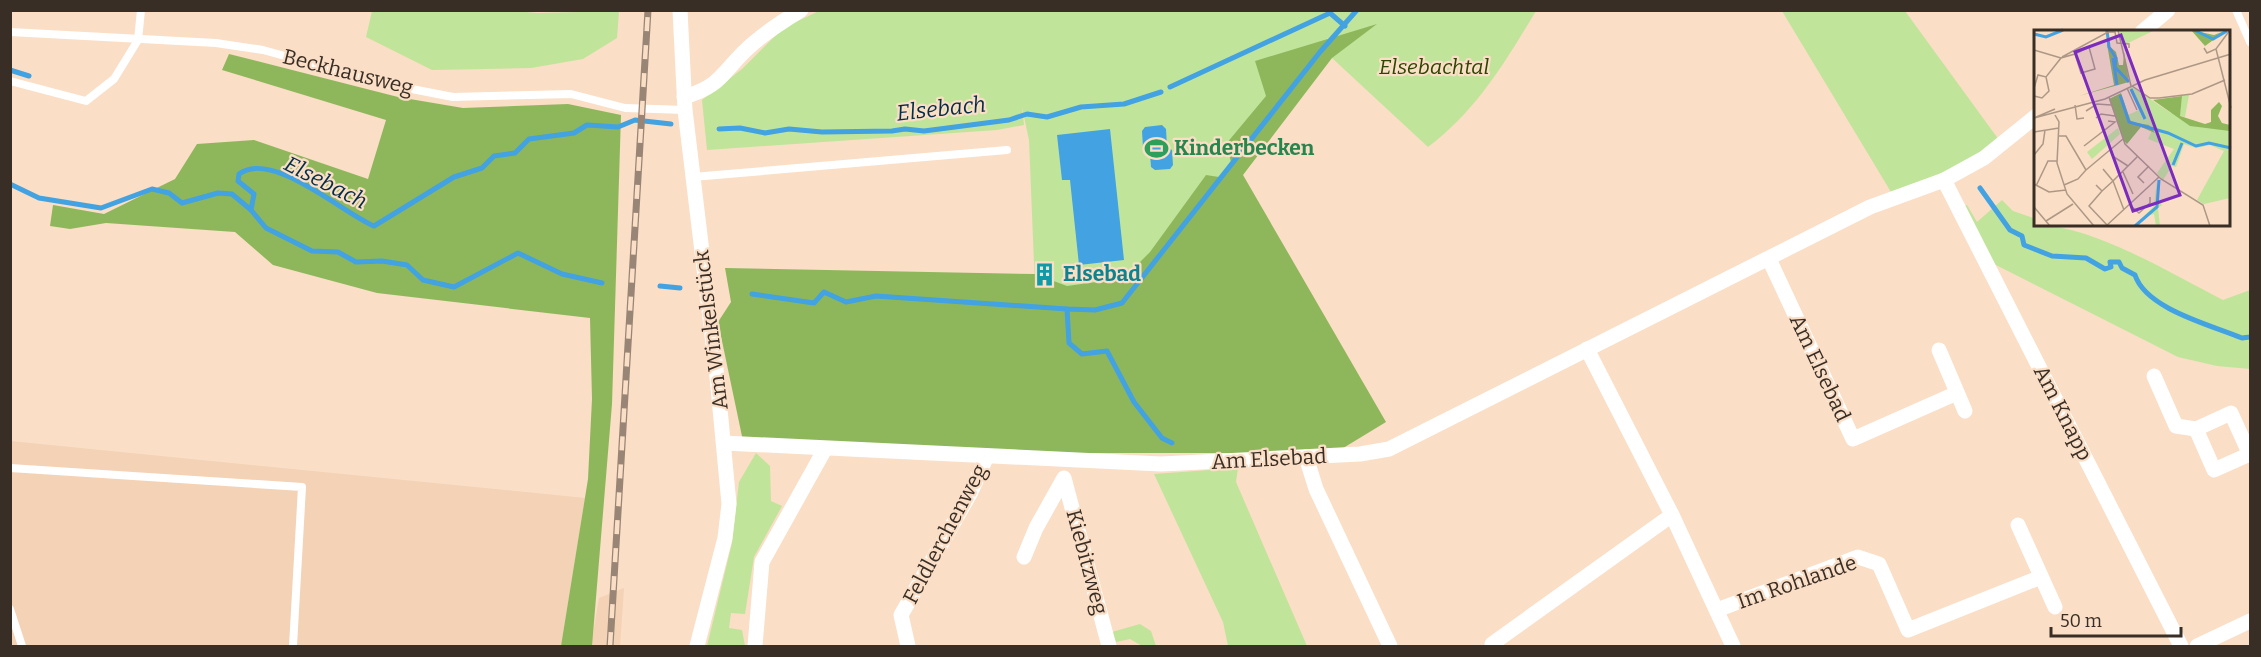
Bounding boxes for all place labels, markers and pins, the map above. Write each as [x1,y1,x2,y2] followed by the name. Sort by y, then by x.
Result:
[1143,135,1169,161] sports icon: Kinderbecken
[1174,135,1315,161] place label: Kinderbecken
[1032,261,1058,287] building icon: Elsebad
[1063,261,1141,287] place label: Elsebad

